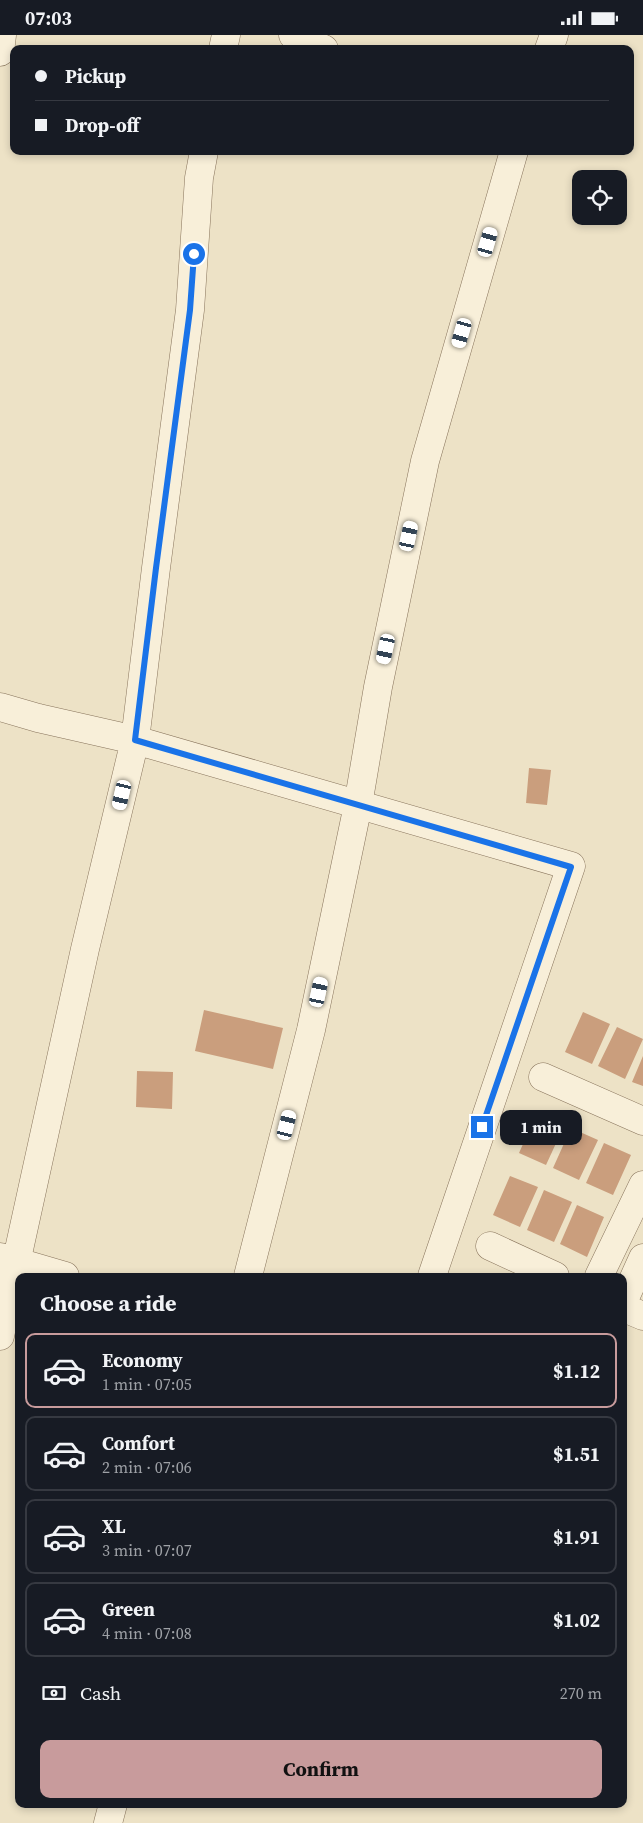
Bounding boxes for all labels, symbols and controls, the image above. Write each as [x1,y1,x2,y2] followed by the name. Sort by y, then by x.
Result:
[25,5,72,31] text: 07:03
[65,63,126,89] text: Pickup
[65,112,139,138] text: Drop-off
[572,170,627,225] map controls
[572,170,627,225] button: locate
[476,226,499,258] car
[183,243,205,265] route start
[450,317,473,349] car
[398,520,419,552] car
[375,633,396,665] car
[111,779,132,811] car
[308,976,329,1008] car
[276,1109,297,1141] car
[500,1109,582,1145] callout: 1 min
[471,1116,493,1138] route end
[520,1116,562,1138] text: 1 min
[40,1288,177,1318] text: Choose a ride
[102,1347,183,1373] text: Economy
[42,1348,87,1393] icon: car
[553,1358,600,1384] text: $1.12
[102,1373,192,1395] text: 1 min · 07:05
[102,1430,175,1456] text: Comfort
[42,1431,87,1476] icon: car
[553,1441,600,1467] text: $1.51
[102,1456,192,1478] text: 2 min · 07:06
[102,1513,125,1539] text: XL
[42,1514,87,1559] icon: car
[553,1524,600,1550] text: $1.91
[102,1539,192,1561] text: 3 min · 07:07
[102,1596,155,1622] text: Green
[42,1597,87,1642] icon: car
[553,1607,600,1633] text: $1.02
[102,1622,192,1644] text: 4 min · 07:08
[40,1679,68,1707] icon: cash
[80,1680,121,1706] text: Cash
[560,1682,602,1704] text: 270 m
[40,1740,602,1798] button: Confirm

